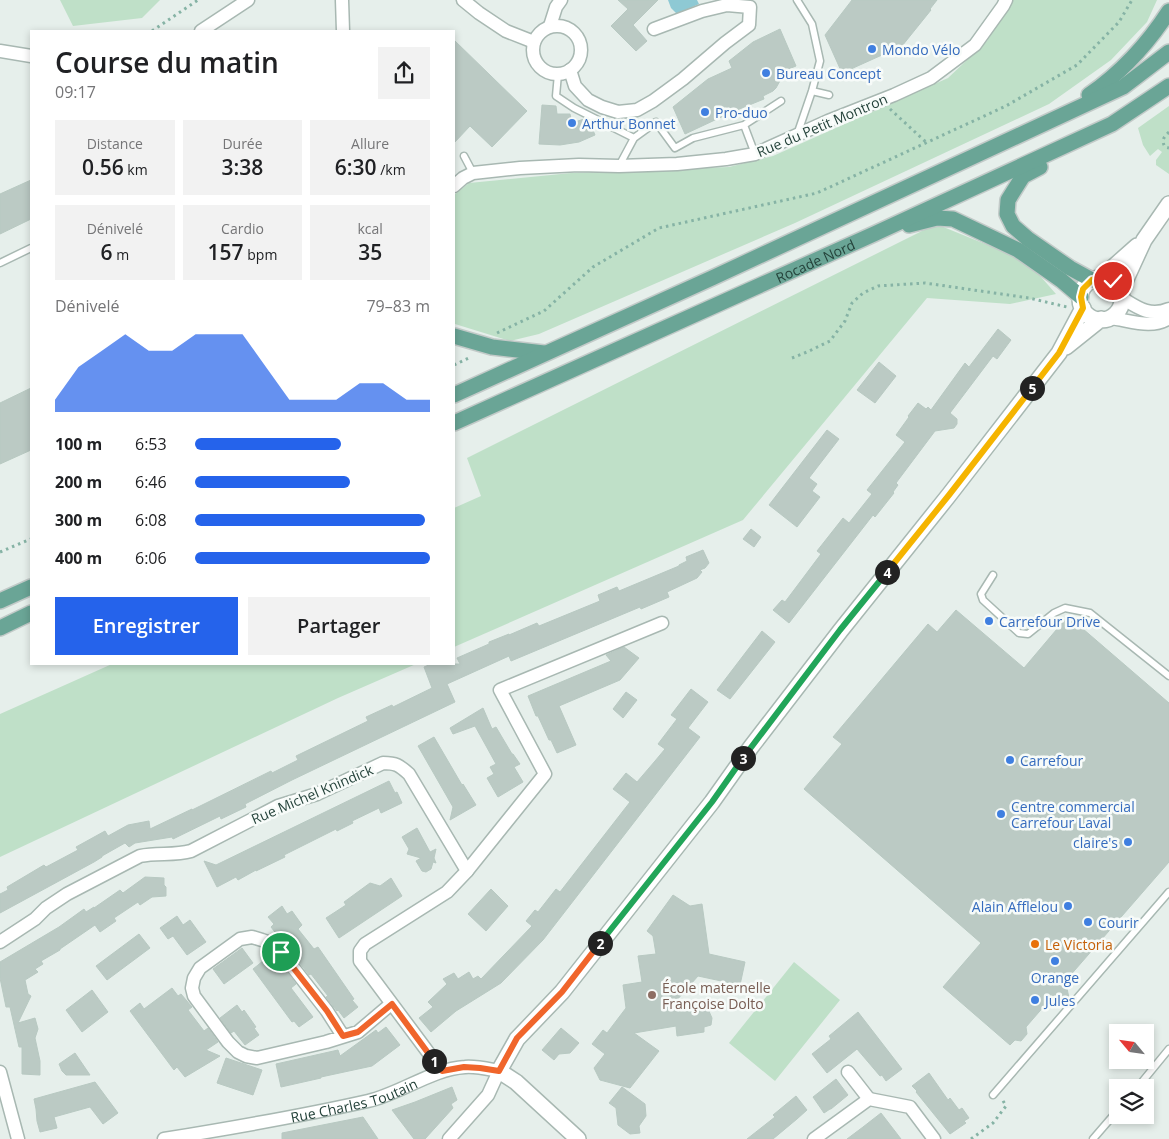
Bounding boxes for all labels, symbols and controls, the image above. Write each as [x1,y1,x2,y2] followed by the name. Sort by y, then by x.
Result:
[882,40,960,59] place label: Mondo Vélo
[55,43,279,81] text: Course du matin
[866,43,878,55] marker: Mondo Vélo
[378,47,430,99] button: share
[776,64,881,83] place label: Bureau Concept
[760,67,772,79] marker: Bureau Concept
[55,81,96,103] text: 09:17
[754,89,890,161] street label: Rue du Petit Montron
[715,103,768,122] place label: Pro-duo
[699,106,711,118] marker: Pro-duo
[582,114,676,133] place label: Arthur Bonnet
[566,117,578,129] marker: Arthur Bonnet
[87,134,143,153] text: Distance
[222,134,263,153] text: Durée
[351,134,389,153] text: Allure
[82,153,124,181] text: 0.56
[222,153,263,181] text: 3:38
[335,153,377,181] text: 6:30
[124,160,148,179] text: km
[377,160,406,179] text: /km
[87,219,143,238] text: Dénivelé
[221,219,264,238] text: Cardio
[357,219,383,238] text: kcal
[772,234,858,287] street label: Rocade Nord
[101,238,113,266] text: 6
[208,238,244,266] text: 157
[358,238,382,266] text: 35
[113,245,129,264] text: m
[244,245,277,264] text: bpm
[1092,260,1134,302] pin
[1099,267,1127,295] icon: check
[55,295,119,317] text: Dénivelé
[366,295,430,317] text: 79–83 m
[1020,376,1044,400] pin: 5
[1028,379,1037,398] text: 5
[55,433,102,455] text: 100 m
[135,433,167,455] text: 6:53
[55,471,102,493] text: 200 m
[135,471,167,493] text: 6:46
[55,509,102,531] text: 300 m
[135,509,167,531] text: 6:08
[55,547,102,569] text: 400 m
[135,547,167,569] text: 6:06
[874,560,900,584] pin: 4
[883,563,892,582] text: 4
[55,597,238,655] button: Enregistrer
[248,597,430,655] button: Partager
[999,612,1100,631] place label: Carrefour Drive
[983,615,995,627] marker: Carrefour Drive
[730,746,756,770] pin: 3
[739,749,748,768] text: 3
[1020,751,1084,770] place label: Carrefour
[1004,754,1016,766] marker: Carrefour
[248,759,376,828] street label: Rue Michel Knindick
[1011,797,1135,832] place label: Centre commercial Carrefour Laval
[995,808,1007,820] marker: Centre commercial Carrefour Laval
[1073,833,1118,852] place label: claire's
[1122,836,1134,848] marker: claire's
[972,897,1058,916] place label: Alain Afflelou
[1062,900,1074,912] marker: Alain Afflelou
[1098,913,1139,932] place label: Courir
[1082,916,1094,928] marker: Courir
[588,930,612,956] pin: 2
[260,931,302,973] pin
[596,934,605,953] text: 2
[1045,935,1113,954] place label: Le Victoria
[267,938,295,966] icon: arrive
[1029,938,1041,950] marker: Le Victoria
[1049,955,1061,967] marker: Orange
[1031,968,1079,987] place label: Orange
[662,978,771,1013] place label: École maternelle Françoise Dolto
[646,989,658,1001] marker: École maternelle Françoise Dolto
[1043,991,1076,1010] place label: Jules
[1029,994,1041,1006] marker: Jules
[1109,1024,1154,1069] north arrow
[1109,1024,1154,1124] map controls
[422,1048,446,1074] pin: 1
[430,1052,439,1071] text: 1
[289,1073,420,1126] street label: Rue Charles Toutain
[1109,1079,1154,1124] button: layers

